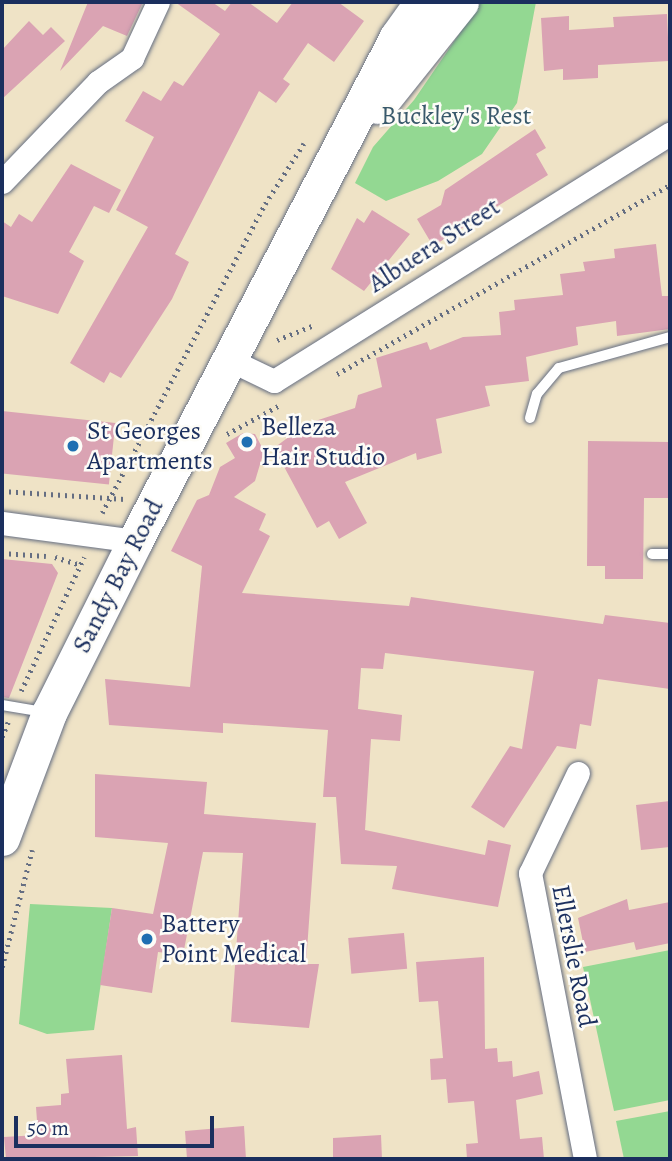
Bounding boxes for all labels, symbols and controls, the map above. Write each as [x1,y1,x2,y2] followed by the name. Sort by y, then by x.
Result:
[381,100,531,132] park label: Buckley's Rest
[362,191,506,299] street label: Albuera Street
[261,411,385,472] place label: Belleza Hair Studio
[87,415,213,476] place label: St Georges Apartments
[239,434,255,450] marker: Belleza Hair Studio
[65,438,81,454] marker: St Georges Apartments
[66,494,170,658] street label: Sandy Bay Road
[545,882,603,1030] street label: Ellerslie Road
[161,908,306,970] place label: Battery Point Medical
[139,931,155,947] marker: Battery Point Medical
[18,1102,217,1146] scale bar
[27,1114,69,1142] text: 50 m

